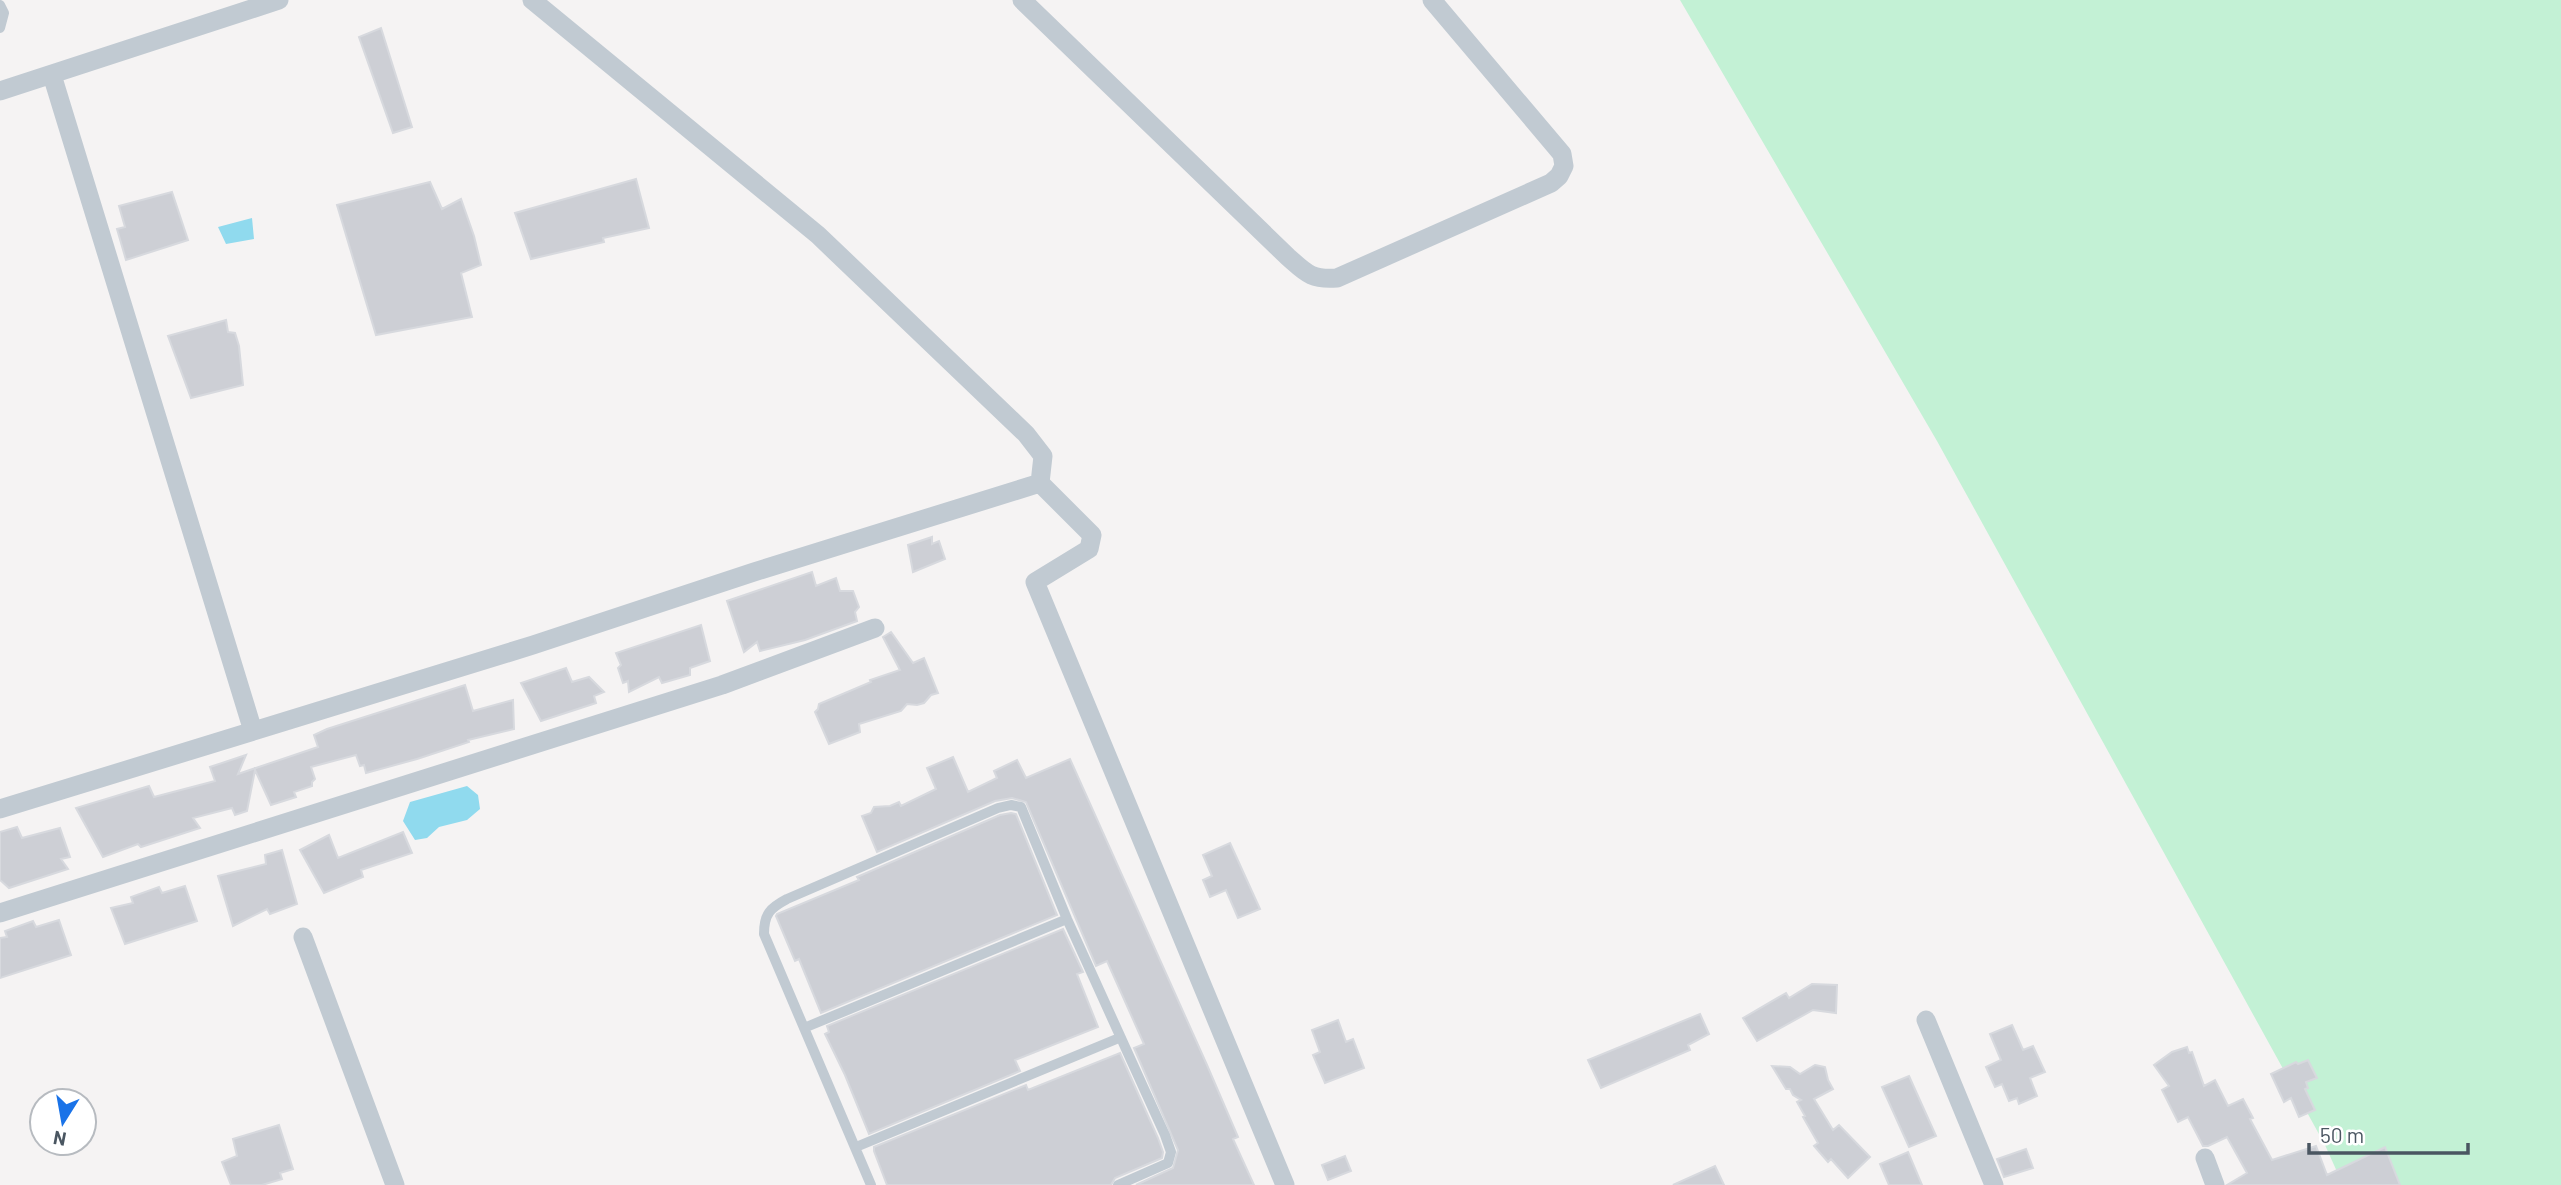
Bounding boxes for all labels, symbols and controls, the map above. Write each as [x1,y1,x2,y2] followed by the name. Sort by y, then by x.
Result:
[28,1087,98,1157] north arrow
[2309,1112,2468,1156] scale bar
[2320,1122,2364,1147] text: 50 m
[51,1127,68,1152] text: N

